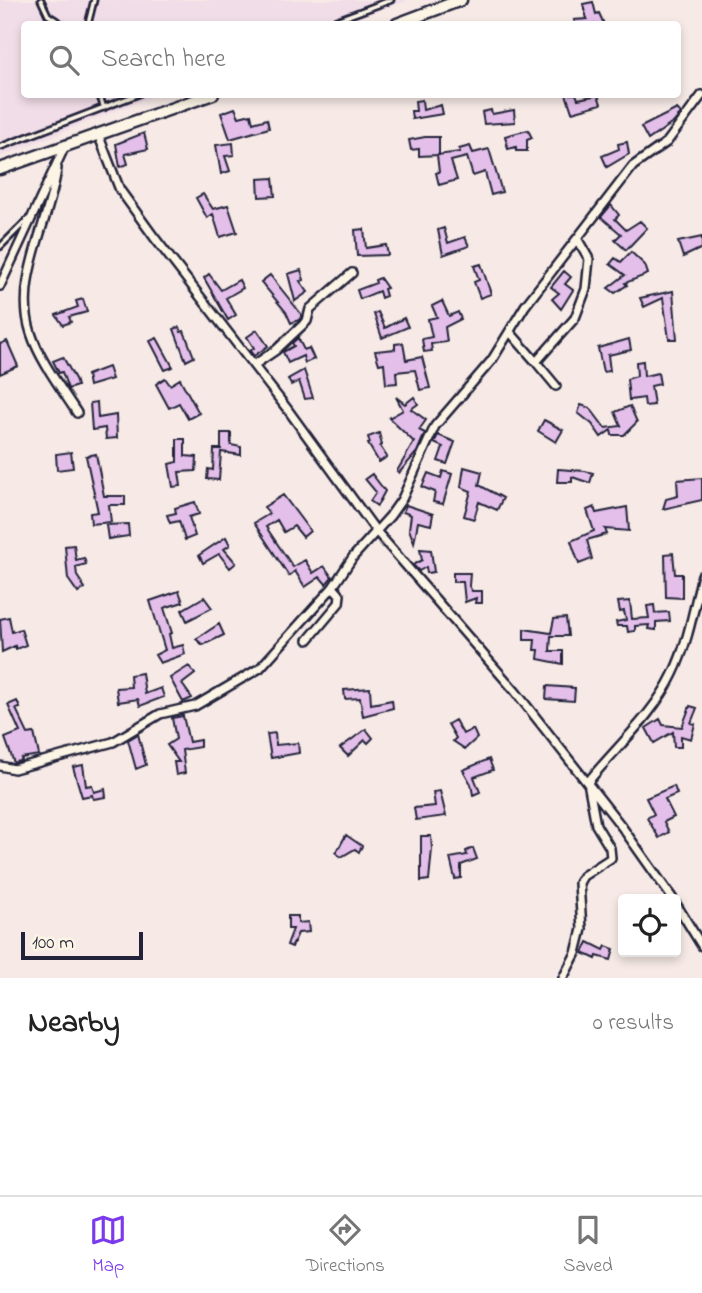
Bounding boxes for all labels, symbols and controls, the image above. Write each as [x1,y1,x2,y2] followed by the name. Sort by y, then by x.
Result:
[21,21,681,98] search box
[45,41,83,79] icon: search
[101,41,226,79] text: Search here
[618,894,681,957] map controls
[618,894,681,957] button: locate
[21,929,144,961] scale bar
[32,930,74,957] text: 100 m
[28,1002,120,1046] text: Nearby
[593,1007,674,1040] text: 0 results
[89,1211,127,1280] tab: Map
[306,1211,385,1280] tab: Directions
[563,1211,613,1280] tab: Saved

